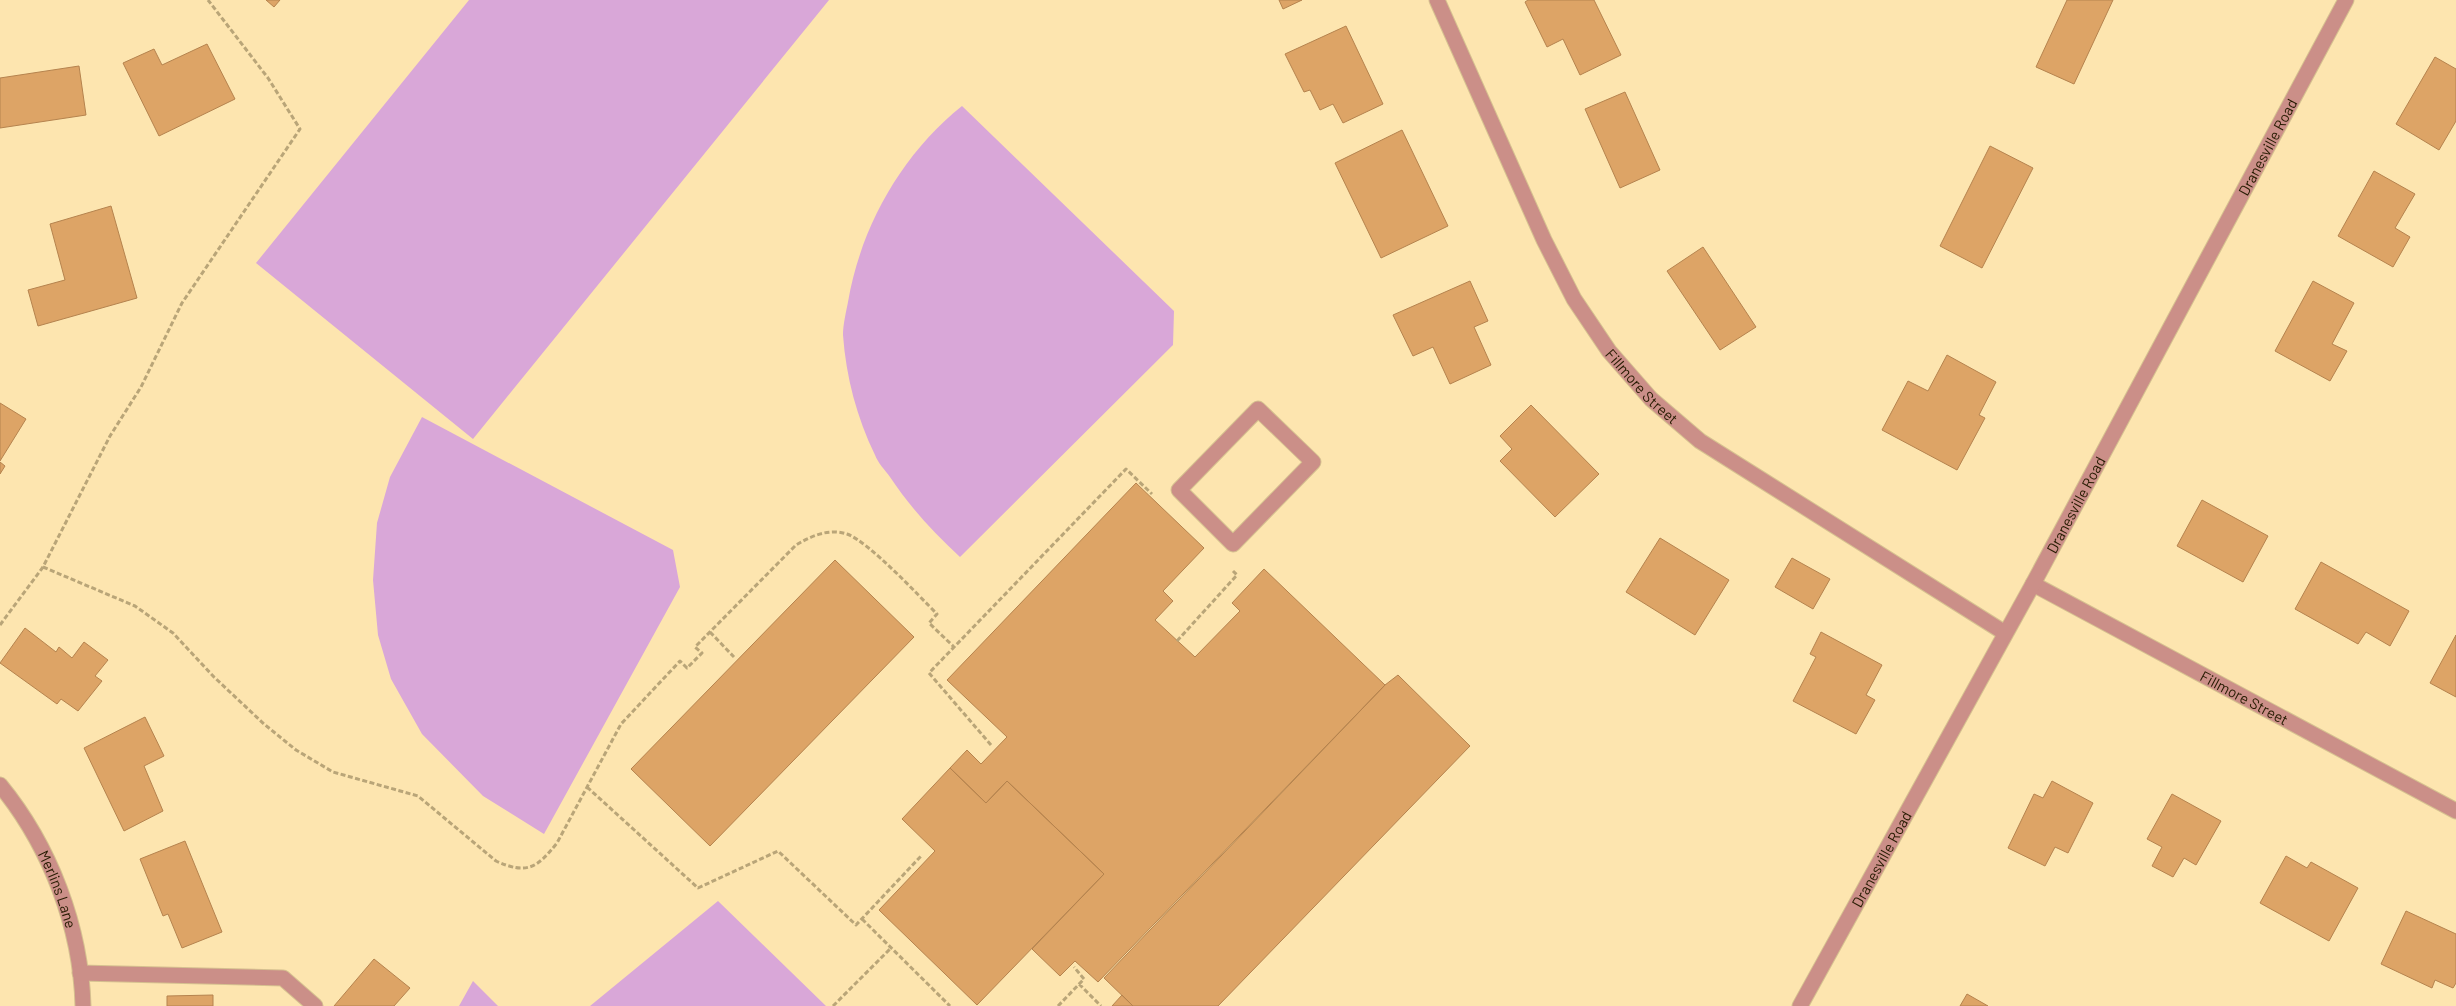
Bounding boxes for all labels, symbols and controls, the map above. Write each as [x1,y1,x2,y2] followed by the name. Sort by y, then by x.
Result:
[2234,95,2301,198] street label: Dranesville Road
[1602,345,1682,427] street label: Fillmore Street
[2042,453,2109,556] street label: Dranesville Road
[2197,667,2292,728] street label: Fillmore Street
[1847,808,1915,910] street label: Dranesville Road
[35,847,81,930] street label: Merlins Lane

